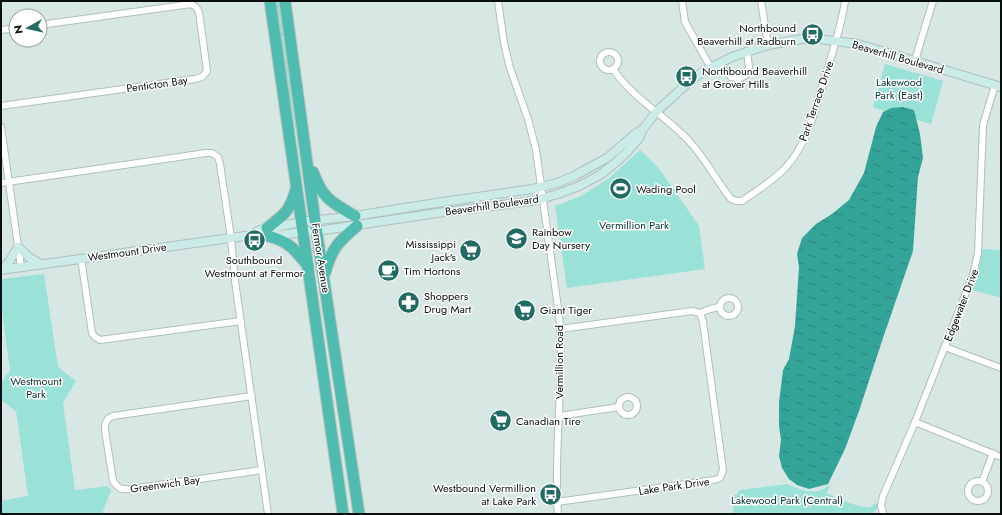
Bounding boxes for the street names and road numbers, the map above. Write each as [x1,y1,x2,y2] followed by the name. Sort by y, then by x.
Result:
[850,36,946,78] street label: Beaverhill Boulevard
[795,58,837,143] street label: Park Terrace Drive
[125,72,189,96] street label: Penticton Bay
[444,191,540,219] street label: Beaverhill Boulevard
[308,222,334,294] street label: Fermor Avenue
[87,239,168,265] street label: Westmount Drive
[940,266,982,344] street label: Edgewater Drive
[551,325,567,399] street label: Vermillion Road
[129,471,201,497] street label: Greenwich Bay
[638,473,711,499] street label: Lake Park Drive

